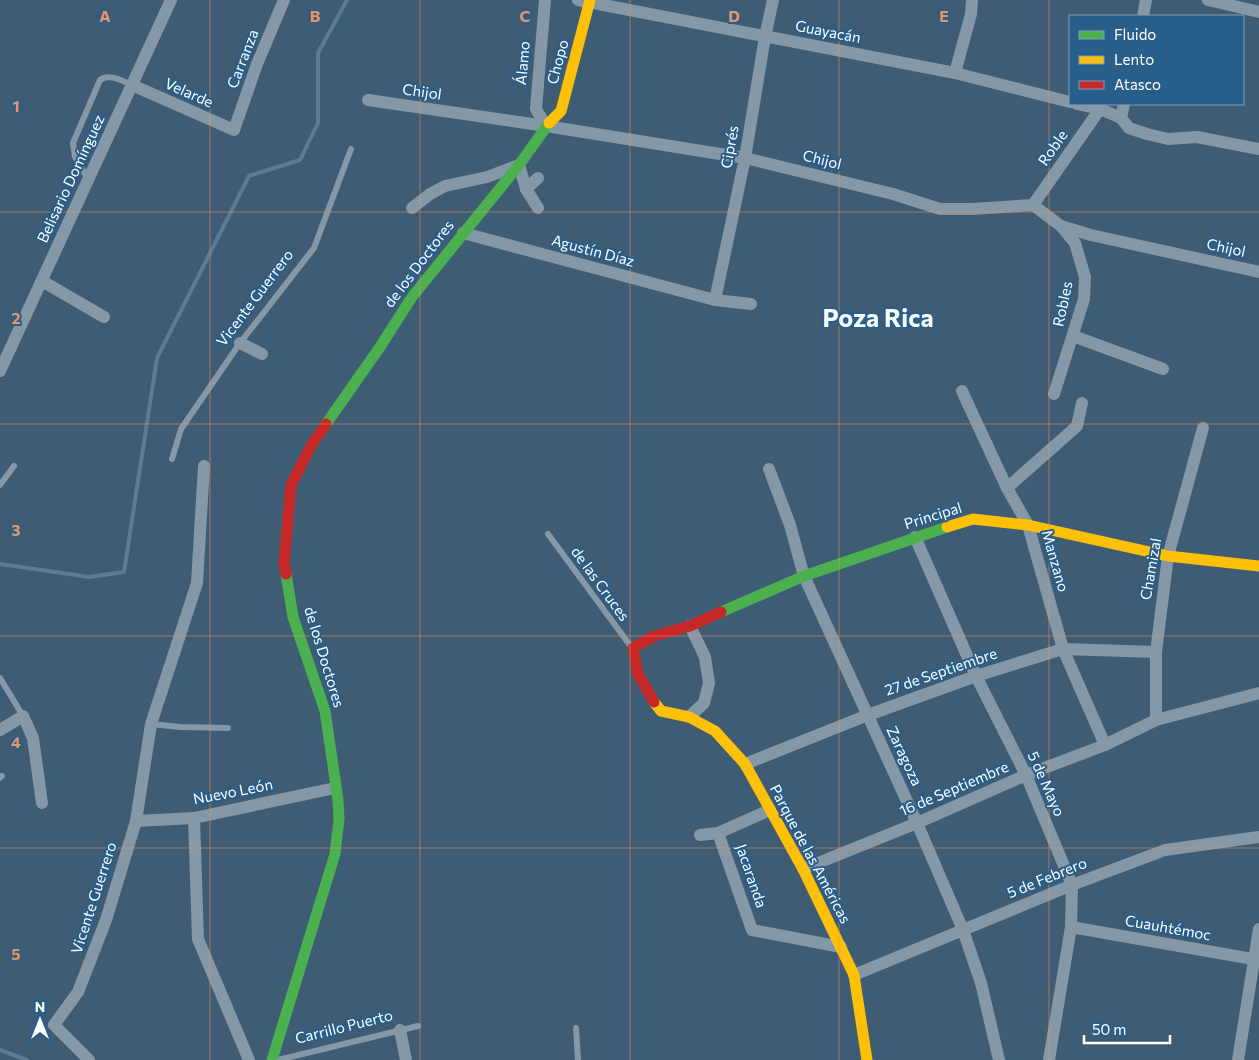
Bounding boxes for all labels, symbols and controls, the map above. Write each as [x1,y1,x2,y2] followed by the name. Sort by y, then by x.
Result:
[99,6,111,25] text: A
[310,6,321,25] text: B
[520,6,531,25] text: C
[728,6,740,25] text: D
[939,6,949,25] text: E
[1069,15,1244,105] legend
[794,16,862,46] street label: Guayacán
[1114,25,1156,43] text: Fluido
[223,27,262,91] street label: Carranza
[542,37,572,86] street label: Chopo
[510,40,533,86] street label: Álamo
[1114,50,1154,68] text: Lento
[162,73,216,111] street label: Velarde
[1114,75,1161,93] text: Atasco
[401,79,443,103] street label: Chijol
[12,96,20,115] text: 1
[33,112,108,245] street label: Belisario Domínguez
[716,124,742,170] street label: Ciprés
[1034,126,1071,169] street label: Roble
[801,146,843,173] street label: Chijol
[380,216,457,311] street label: de los Doctores
[550,230,637,270] street label: Agustín Díaz
[1205,234,1247,260] street label: Chijol
[212,245,296,349] street label: Vicente Guerrero
[1048,279,1076,328] street label: Robles
[822,302,934,332] district label: Poza Rica
[11,308,21,327] text: 2
[902,498,964,532] street label: Principal
[11,520,21,539] text: 3
[1039,528,1073,594] street label: Manzano
[1136,536,1164,601] street label: Chamizal
[568,543,634,624] street label: de las Cruces
[301,604,349,710] street label: de los Doctores
[882,643,999,699] street label: 27 de Septiembre
[883,723,927,788] street label: Zaragoza
[11,732,21,751] text: 4
[1025,748,1069,819] street label: 5 de Mayo
[896,757,1011,819] street label: 16 de Septiembre
[191,774,274,808] street label: Nuevo León
[767,781,855,926] street label: Parque de las Américas
[66,839,120,956] street label: Vicente Guerrero
[733,841,771,910] street label: Jacaranda
[1004,853,1089,901] street label: 5 de Febrero
[1124,911,1213,943] street label: Cuauhtémoc
[11,944,21,963] text: 5
[15,995,65,1045] north arrow
[35,998,45,1015] text: N
[293,1005,395,1047] street label: Carrillo Puerto
[1084,1012,1170,1044] scale bar
[1092,1020,1126,1038] text: 50 m

